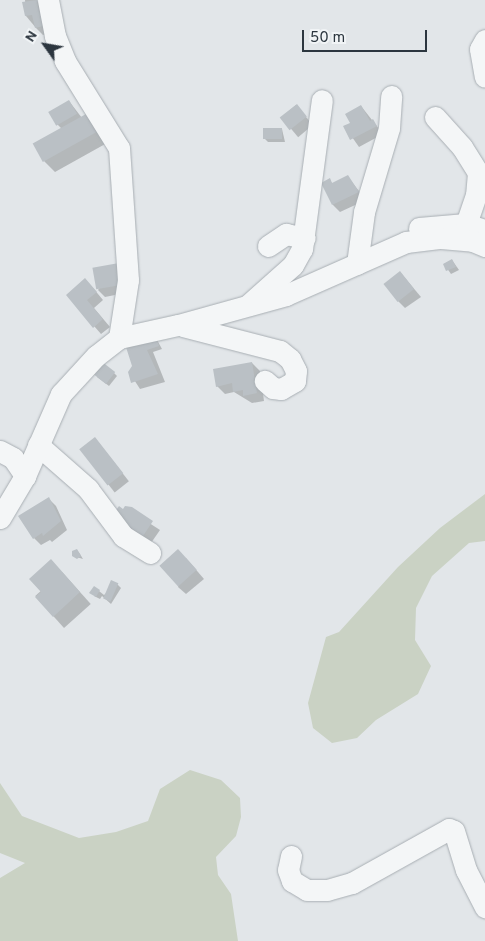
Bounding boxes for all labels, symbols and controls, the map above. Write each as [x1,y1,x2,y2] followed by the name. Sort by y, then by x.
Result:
[20,20,70,70] north arrow
[305,20,430,52] scale bar
[22,28,42,46] text: N
[310,29,345,48] text: 50 m

